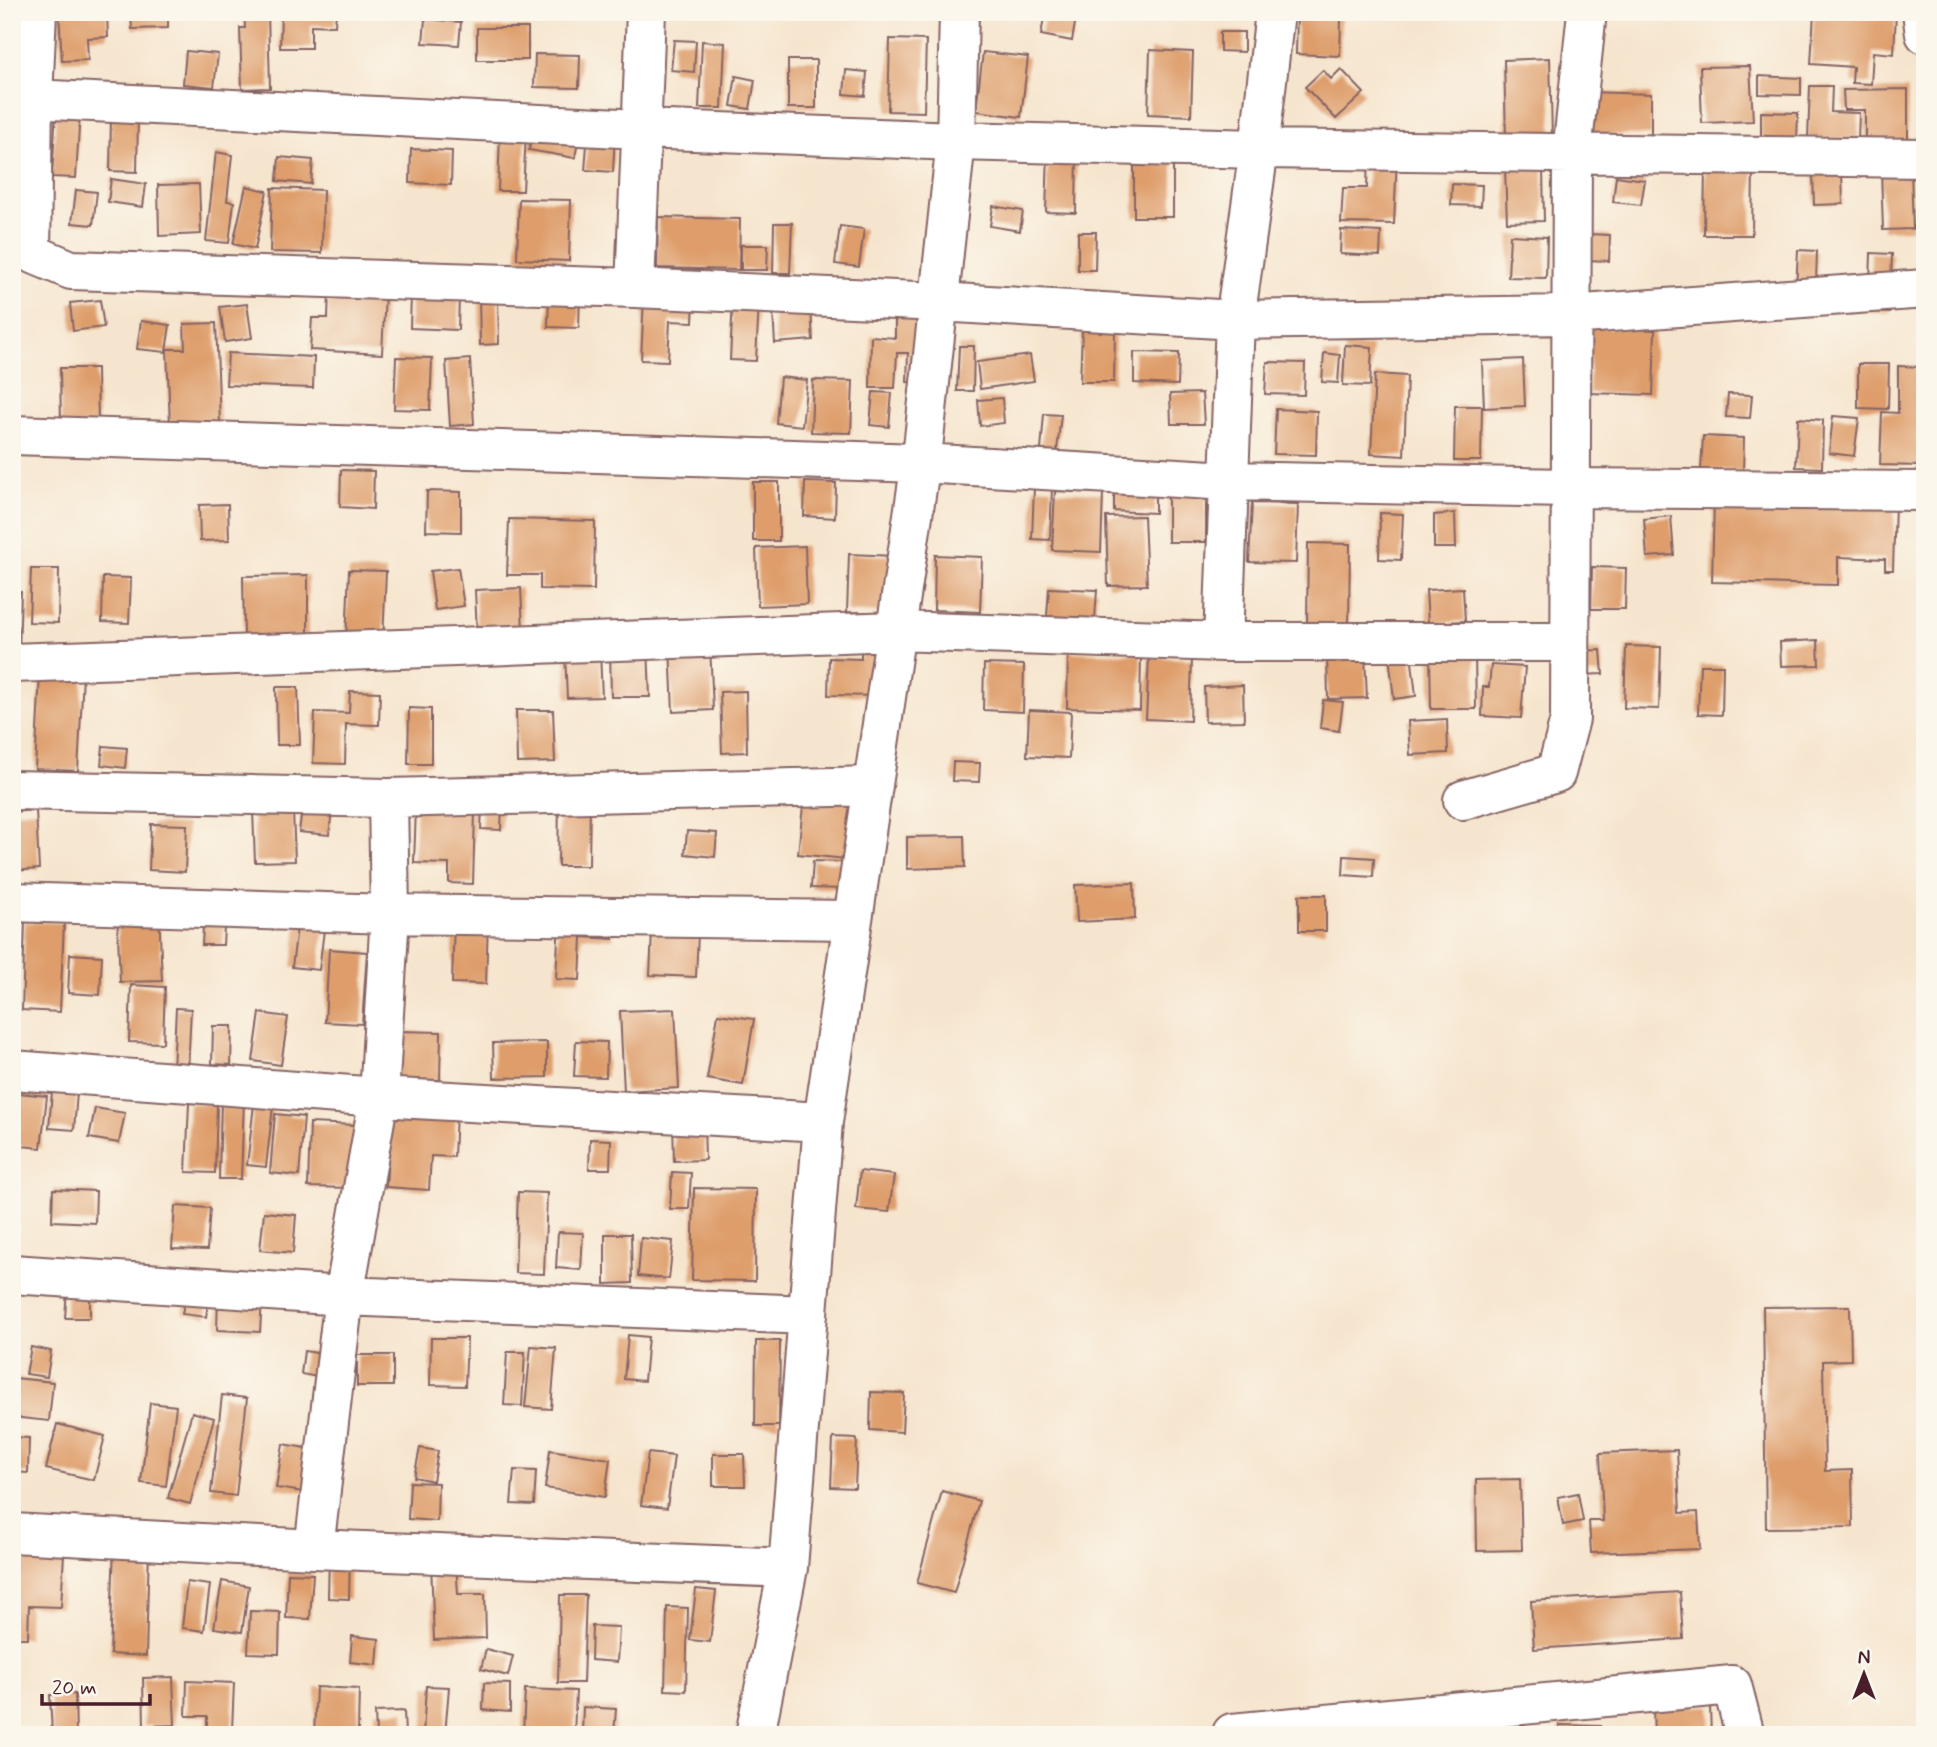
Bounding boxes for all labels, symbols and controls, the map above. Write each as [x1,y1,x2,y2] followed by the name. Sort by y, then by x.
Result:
[1828,1638,1898,1708] north arrow
[1858,1646,1870,1671] text: N
[42,1663,150,1707] scale bar
[52,1674,97,1702] text: 20 m

